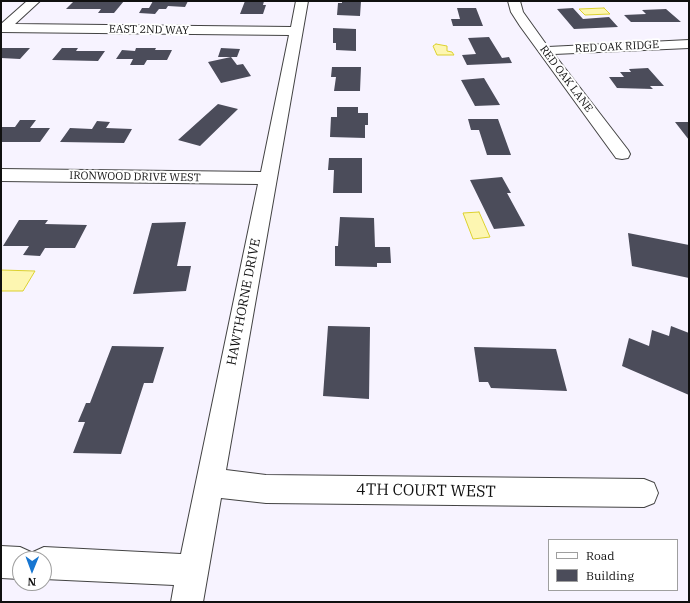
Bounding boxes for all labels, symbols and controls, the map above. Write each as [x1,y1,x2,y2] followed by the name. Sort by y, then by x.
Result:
[109,23,189,37] street label: EAST 2ND WAY
[575,38,659,56] street label: RED OAK RIDGE
[537,43,595,115] street label: RED OAK LANE
[69,169,201,185] street label: IRONWOOD DRIVE WEST
[224,237,264,367] street label: HAWTHORNE DRIVE
[356,480,496,502] street label: 4TH COURT WEST
[548,539,678,591] legend
[586,548,615,563] text: Road
[12,551,52,591] north arrow
[586,568,634,583] text: Building
[27,575,36,589] text: N

